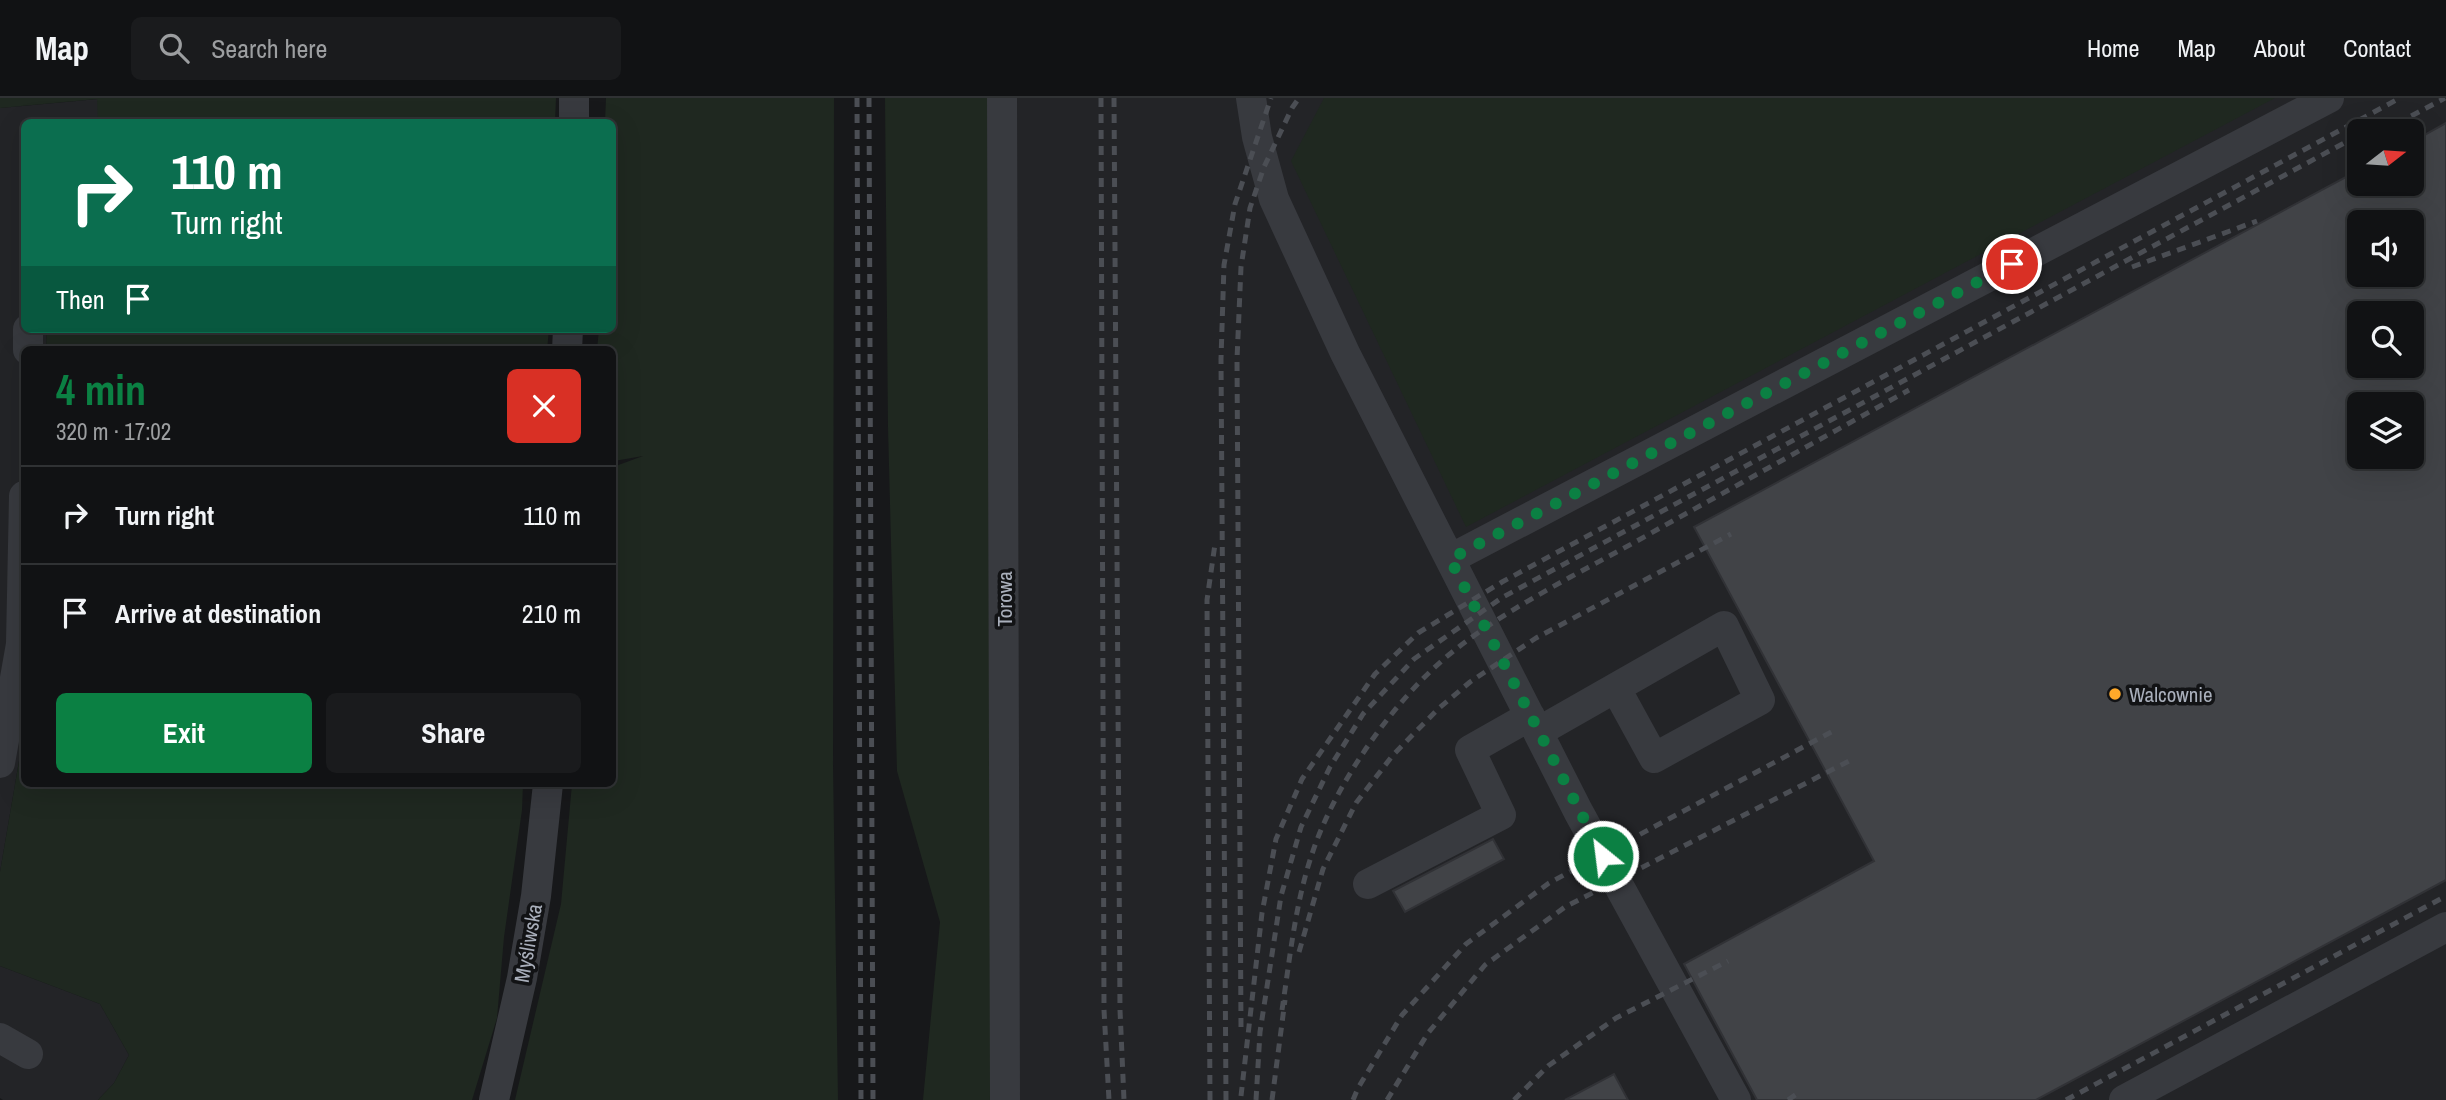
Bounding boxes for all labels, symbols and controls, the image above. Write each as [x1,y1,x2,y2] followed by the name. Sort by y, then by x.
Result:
[131,17,621,80] search box
[35,26,89,70] text: Map
[155,29,193,67] icon: search
[211,31,327,66] text: Search here
[2087,32,2139,64] text: Home
[2177,32,2216,64] text: Map
[2254,32,2305,64] text: About
[2343,32,2411,64] text: Contact
[2347,119,2424,196] north arrow
[2347,119,2424,469] map controls
[171,138,283,204] text: 110 m
[56,147,147,238] icon: right
[171,201,283,244] text: Turn right
[2347,210,2424,287] button: sound
[1982,234,2042,294] pin
[1993,245,2031,283] icon: arrive
[119,280,157,318] icon: arrive
[56,282,105,317] text: Then
[2347,301,2424,378] button: search
[56,362,146,418] text: 4 min
[507,369,581,443] button: close
[2347,392,2424,469] button: layers
[56,416,171,447] text: 320 m · 17:02
[56,496,94,534] icon: right
[115,498,214,533] text: Turn right
[523,498,581,533] text: 110 m
[990,571,1019,627] street label: Torowa
[56,594,94,632] icon: arrive
[115,596,321,631] text: Arrive at destination
[522,596,581,631] text: 210 m
[2129,680,2213,709] place label: Walcownie
[2107,686,2123,702] marker: Walcownie
[56,693,312,773] button: Exit
[326,693,581,773] button: Share
[1566,819,1640,893] position arrow
[507,901,549,985] street label: Myśliwska

